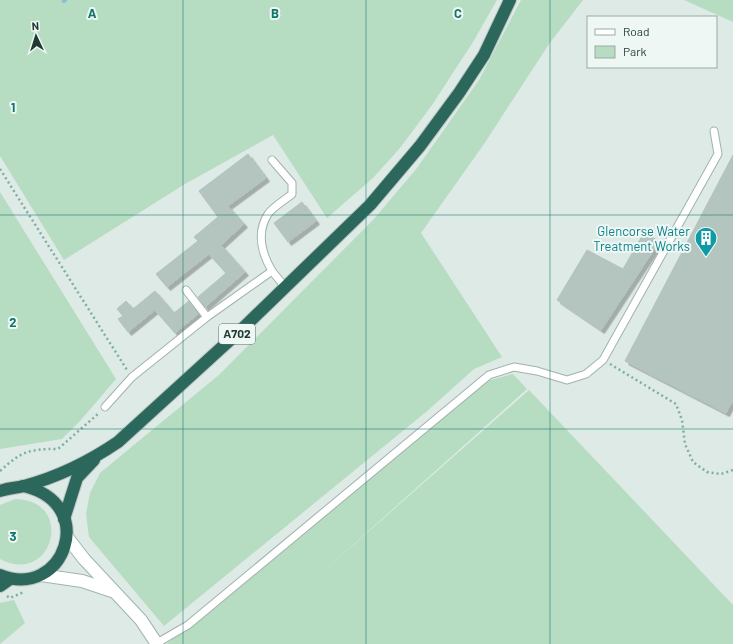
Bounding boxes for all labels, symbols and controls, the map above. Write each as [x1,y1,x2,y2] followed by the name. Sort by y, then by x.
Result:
[88,5,97,21] text: A
[271,5,279,21] text: B
[454,5,462,21] text: C
[16,16,56,56] north arrow
[587,16,717,68] legend
[31,19,39,32] text: N
[623,24,650,38] text: Road
[623,44,647,58] text: Park
[11,99,15,115] text: 1
[593,223,690,254] place label: Glencorse Water Treatment Works
[693,225,719,258] building icon: Glencorse Water Treatment Works
[9,314,17,330] text: 2
[219,324,255,344] road number: A702
[9,528,17,544] text: 3

